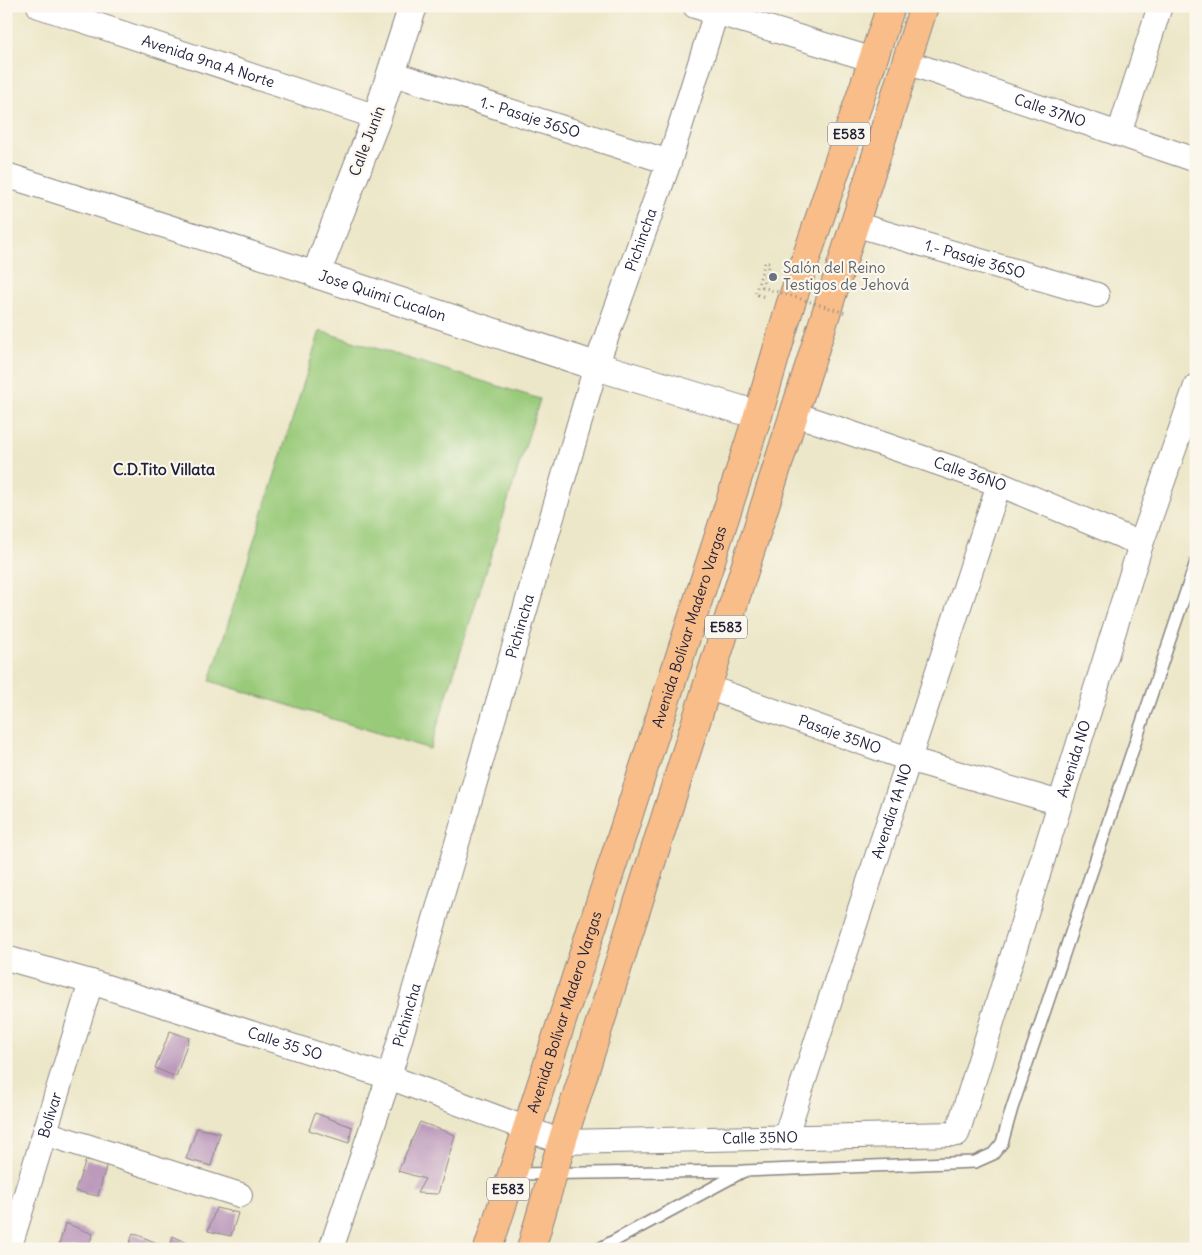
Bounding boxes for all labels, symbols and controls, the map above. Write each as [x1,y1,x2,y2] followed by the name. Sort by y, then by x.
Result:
[140,30,277,92] street label: Avenida 9na A Norte
[1012,89,1089,131] street label: Calle 37NO
[478,92,583,142] street label: 1.- Pasaje 36SO
[344,103,389,179] street label: Calle Junín
[828,122,870,146] road number: E583
[621,205,661,274] street label: Pichincha
[923,235,1028,283] street label: 1.- Pasaje 36SO
[783,258,910,294] place label: Salón del Reino Testigos de Jehová
[316,266,449,325] street label: Jose Quimi Cucalon
[767,271,779,283] marker: Salón del Reino Testigos de Jehová
[931,452,1010,495] street label: Calle 36NO
[113,459,215,479] district label: C.D.Tito Villata
[647,523,731,730] street label: Avenida Bolívar Madero Vargas
[501,592,538,660] street label: Pichincha
[705,616,747,638] road number: E583
[796,710,884,758] street label: Pasaje 35NO
[1053,718,1095,800] street label: Avenida NO
[867,761,916,861] street label: Avendia 1A NO
[523,908,606,1115] street label: Avenida Bolívar Madero Vargas
[388,980,425,1049] street label: Pichincha
[245,1023,325,1064] street label: Calle 35 SO
[34,1090,66,1140] street label: Bolívar
[722,1127,798,1148] street label: Calle 35NO
[487,1178,529,1200] road number: E583

